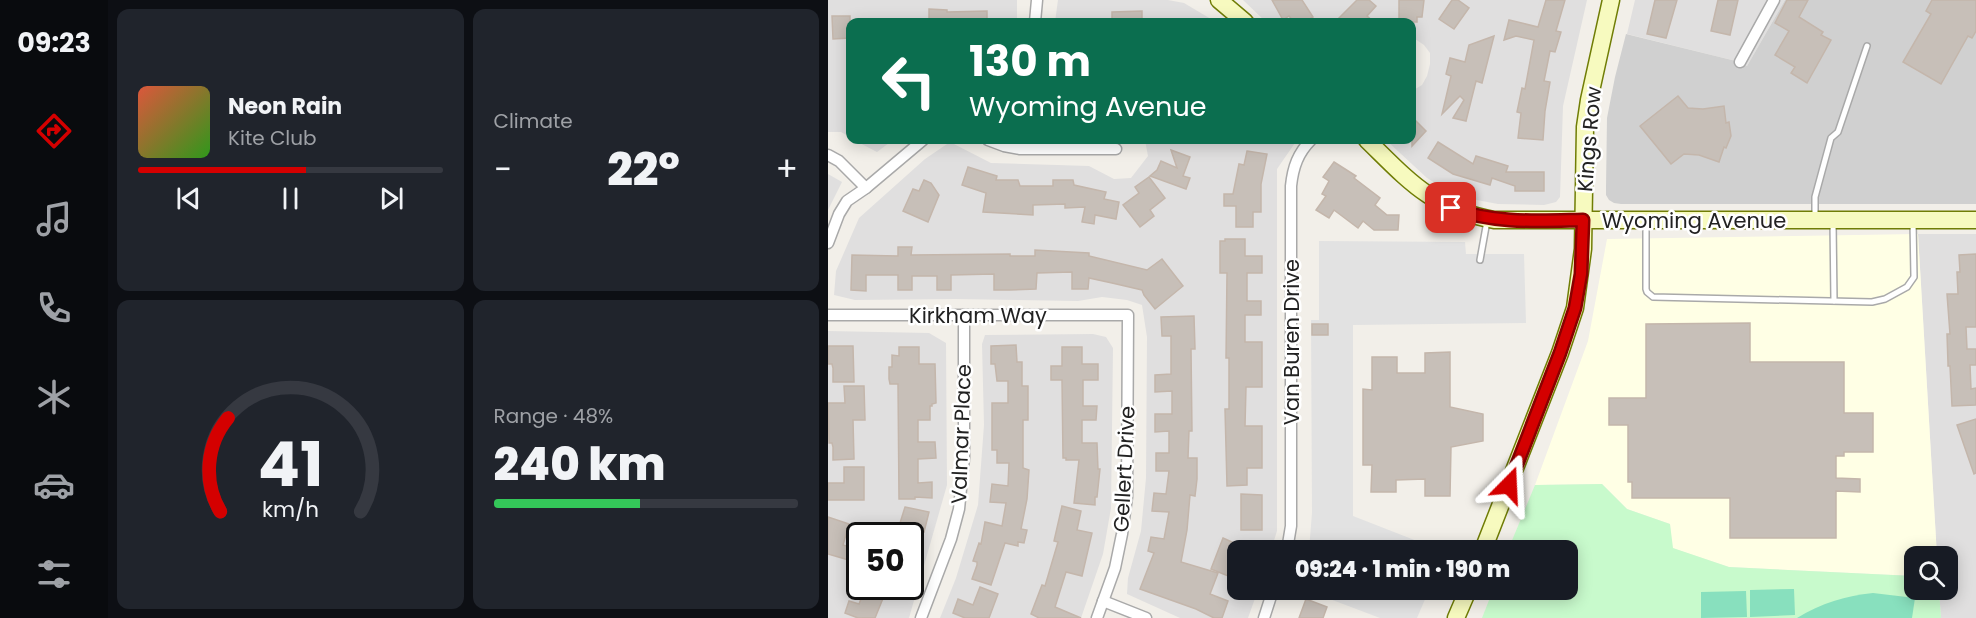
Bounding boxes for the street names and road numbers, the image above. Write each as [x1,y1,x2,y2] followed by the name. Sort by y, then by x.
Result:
[1570,85,1608,193] street label: Kings Row
[1602,206,1786,235] street label: Wyoming Avenue
[1277,259,1306,425] street label: Van Buren Drive
[909,301,1047,330] street label: Kirkham Way
[944,363,978,505] street label: Valmar Place
[1106,405,1142,533] street label: Gellert Drive

